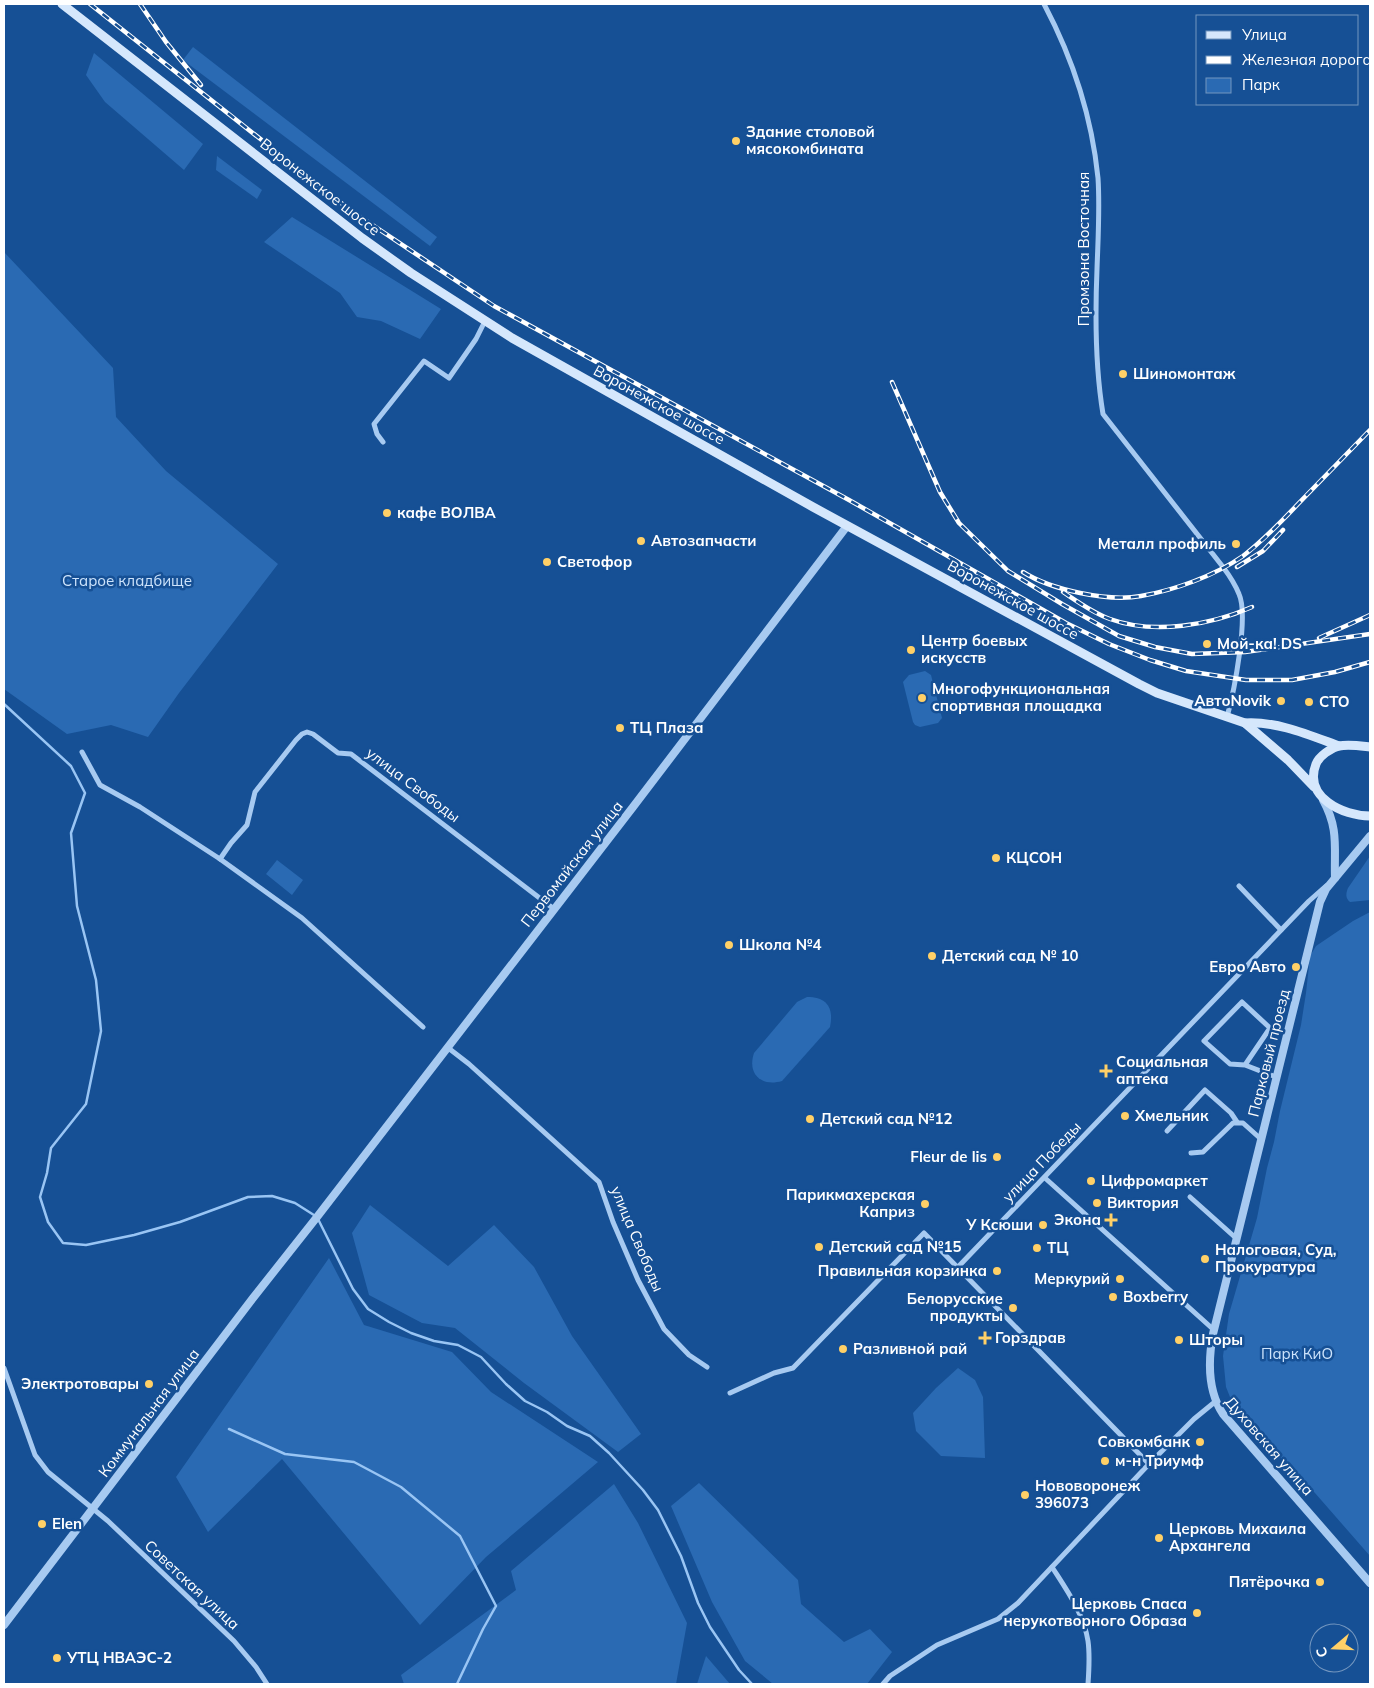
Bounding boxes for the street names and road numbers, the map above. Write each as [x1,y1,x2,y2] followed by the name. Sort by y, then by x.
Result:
[256,134,384,239] street label: Воронежское шоссе
[1074,172,1093,326] street label: Промзона Восточная
[590,361,728,449] street label: Воронежское шоссе
[944,556,1082,644] street label: Воронежское шоссе
[363,743,464,826] street label: улица Свободы
[516,797,627,931] street label: Первомайская улица
[1243,987,1294,1119] street label: Парковый проезд
[998,1117,1085,1206] street label: улица Победы
[607,1183,668,1294] street label: улица Свободы
[94,1345,203,1481] street label: Коммунальная улица
[1221,1392,1318,1499] street label: Духовская улица
[141,1536,244,1634] street label: Советская улица

